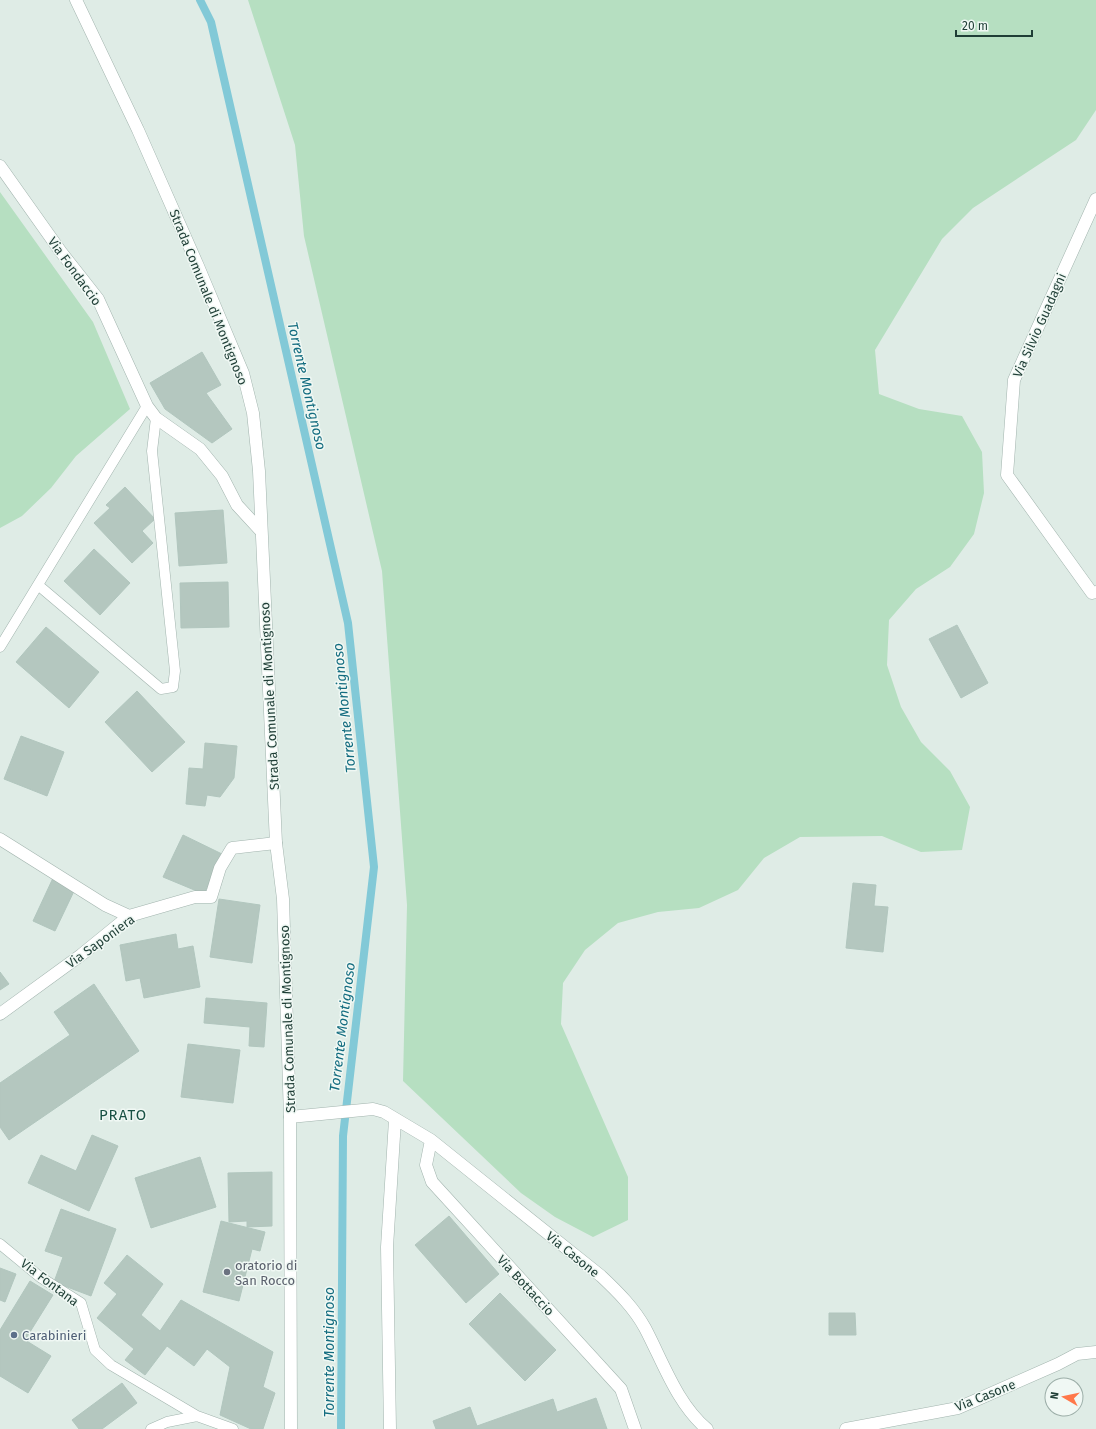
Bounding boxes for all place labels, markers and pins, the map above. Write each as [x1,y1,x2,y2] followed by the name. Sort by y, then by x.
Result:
[235,1258,297,1288] place label: oratorio di San Rocco
[222,1267,232,1277] marker: oratorio di San Rocco
[22,1328,86,1343] place label: Carabinieri
[9,1330,19,1340] marker: Carabinieri

